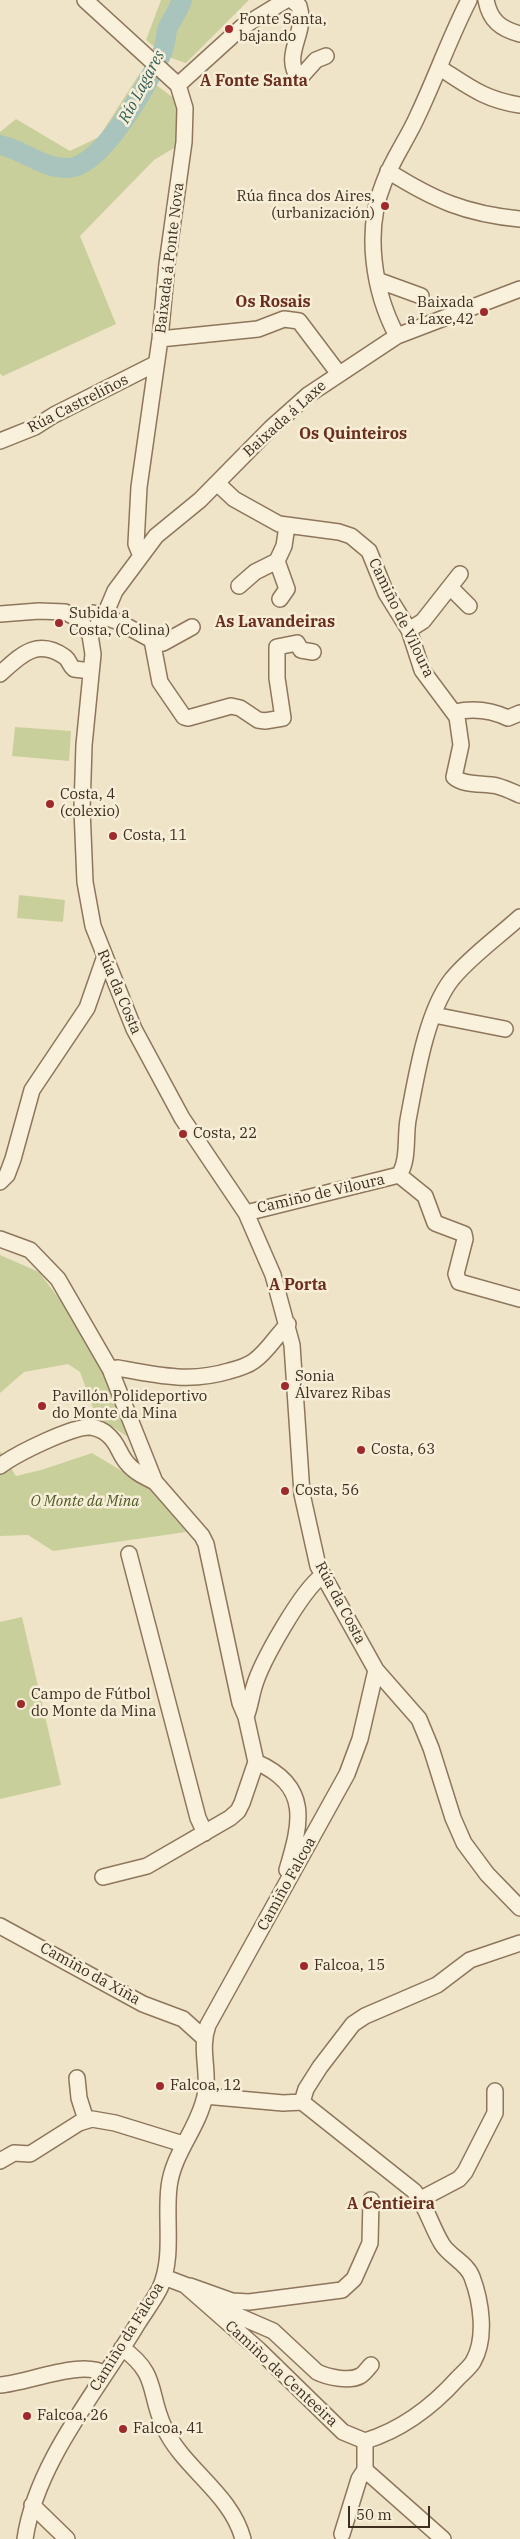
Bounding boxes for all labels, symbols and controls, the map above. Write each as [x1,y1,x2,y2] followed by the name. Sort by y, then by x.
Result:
[239,11,327,46] place label: Fonte Santa, bajando
[223,23,235,35] marker: Fonte Santa, bajando
[115,48,169,126] water label: Río Lagares
[200,71,308,91] district label: A Fonte Santa
[152,182,188,334] street label: Baixada á Ponte Nova
[236,188,375,223] place label: Rúa finca dos Aires, (urbanización)
[379,200,391,212] marker: Rúa finca dos Aires, (urbanización)
[235,292,311,312] district label: Os Rosais
[407,294,474,329] place label: Baixada a Laxe,42
[478,306,490,318] marker: Baixada a Laxe,42
[25,371,131,437] street label: Rúa Castreliños
[240,377,330,461] street label: Baixada á Laxe
[299,424,407,444] district label: Os Quinteiros
[364,555,438,681] street label: Camiño de Viloura
[69,605,170,640] place label: Subida a Costa, (Colina)
[215,612,335,632] district label: As Lavandeiras
[53,617,65,629] marker: Subida a Costa, (Colina)
[60,786,120,821] place label: Costa, 4 (colexio)
[44,798,56,810] marker: Costa, 4 (colexio)
[123,827,187,845] place label: Costa, 11
[107,830,119,842] marker: Costa, 11
[93,947,145,1037] street label: Rúa da Costa
[193,1125,257,1143] place label: Costa, 22
[177,1128,189,1140] marker: Costa, 22
[255,1171,387,1217] street label: Camiño de Viloura
[269,1275,327,1295] district label: A Porta
[295,1368,391,1403] place label: Sonia Álvarez Ribas
[279,1380,291,1392] marker: Sonia Álvarez Ribas
[52,1388,207,1423] place label: Pavillón Polideportivo do Monte da Mina
[36,1400,48,1412] marker: Pavillón Polideportivo do Monte da Mina
[371,1441,435,1459] place label: Costa, 63
[355,1444,367,1456] marker: Costa, 63
[295,1482,359,1500] place label: Costa, 56
[279,1485,291,1497] marker: Costa, 56
[30,1493,140,1511] park label: O Monte da Mina
[311,1559,369,1647] street label: Rúa da Costa
[31,1686,156,1721] place label: Campo de Fútbol do Monte da Mina
[15,1698,27,1710] marker: Campo de Fútbol do Monte da Mina
[254,1834,320,1934] street label: Camiño Falcoa
[37,1939,143,2009] street label: Camiño da Xiña
[314,1957,385,1975] place label: Falcoa, 15
[298,1960,310,1972] marker: Falcoa, 15
[170,2077,241,2095] place label: Falcoa, 12
[154,2080,166,2092] marker: Falcoa, 12
[347,2194,435,2214] district label: A Centieira
[86,2279,168,2395] street label: Camiño da Falcoa
[221,2317,341,2431] street label: Camiño da Centeeira
[37,2407,108,2425] place label: Falcoa, 26
[21,2410,33,2422] marker: Falcoa, 26
[133,2420,204,2438] place label: Falcoa, 41
[117,2423,129,2435] marker: Falcoa, 41
[350,2496,432,2528] scale bar
[356,2505,392,2524] text: 50 m

